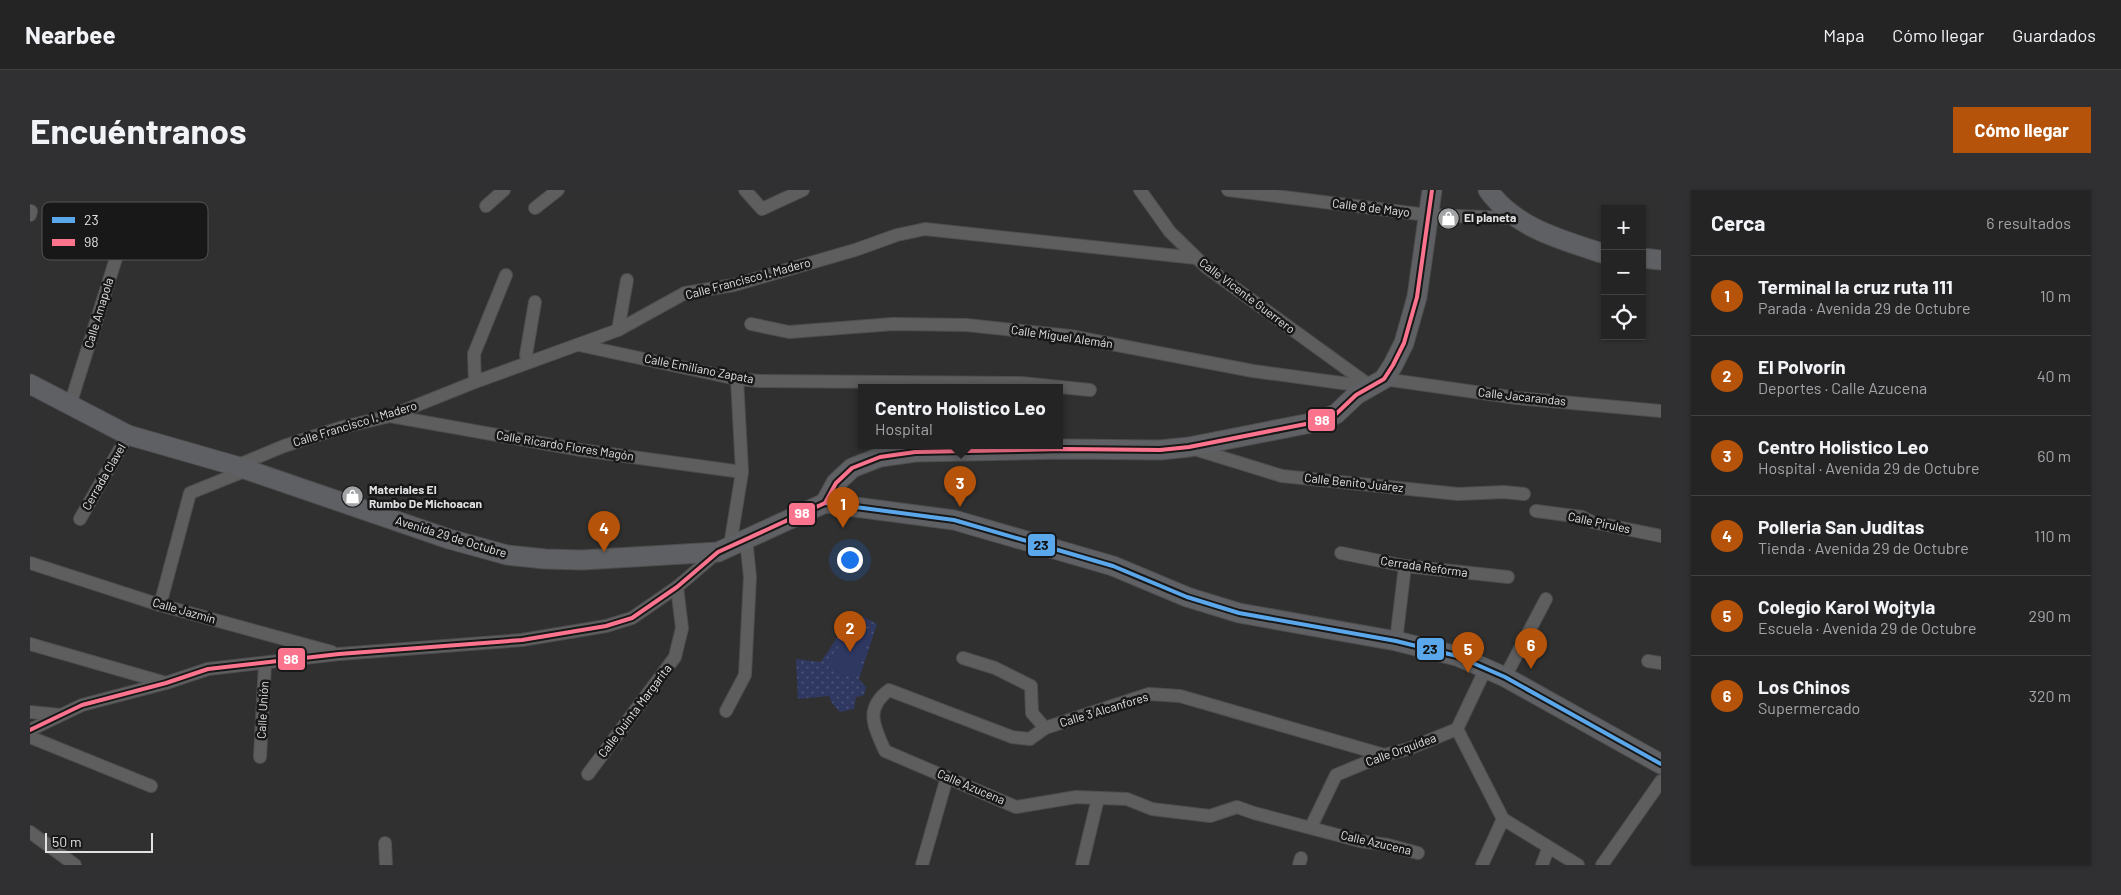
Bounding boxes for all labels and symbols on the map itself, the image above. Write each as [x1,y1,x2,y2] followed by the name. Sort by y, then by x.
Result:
[1331,195,1411,219] street label: Calle 8 de Mayo
[42,202,208,260] legend
[1436,206,1460,230] shop icon: El planeta
[1464,210,1516,224] place label: El planeta
[84,211,99,228] text: 23
[84,233,99,250] text: 98
[684,255,812,301] street label: Calle Francisco I. Madero
[1197,255,1298,336] street label: Calle Vicente Guerrero
[81,276,115,350] street label: Calle Amapola
[1010,322,1114,350] street label: Calle Miguel Alemán
[643,351,755,385] street label: Calle Emiliano Zapata
[1477,384,1567,408] street label: Calle Jacarandas
[291,398,418,449] street label: Calle Francisco I. Madero
[1307,408,1336,432] line badge: 98
[1314,411,1330,428] text: 98
[495,427,635,463] street label: Calle Ricardo Flores Magón
[78,441,128,512] street label: Cerrada Clavel
[944,466,976,507] pin: 3
[1304,470,1404,494] street label: Calle Benito Juárez
[369,482,482,510] place label: Materiales El Rumbo De Michoacan
[341,485,365,509] shop icon: Materiales El Rumbo De Michoacan
[827,487,859,528] pin: 1
[788,502,816,526] line badge: 98
[794,504,810,521] text: 98
[1567,509,1632,536] street label: Calle Pirules
[588,511,620,552] pin: 4
[394,512,509,560] street label: Avenida 29 de Octubre
[1027,533,1056,557] line badge: 23
[1033,536,1049,553] text: 23
[837,547,863,573] your location
[1380,553,1469,579] street label: Cerrada Reforma
[151,594,217,626] street label: Calle Jazmín
[834,611,866,652] pin: 2
[1515,628,1547,669] pin: 6
[1452,632,1484,673] pin: 5
[1416,637,1445,661] line badge: 23
[1422,640,1438,657] text: 23
[277,647,306,671] line badge: 98
[283,650,299,667] text: 98
[595,661,674,760] street label: Calle Quinta Margarita
[253,681,271,739] street label: Calle Unión
[1058,689,1150,729] street label: Calle 3 Alcanfores
[1364,730,1438,768] street label: Calle Orquídea
[936,766,1007,807] street label: Calle Azucena
[1340,827,1413,857] street label: Calle Azucena
[45,830,152,853] scale bar

